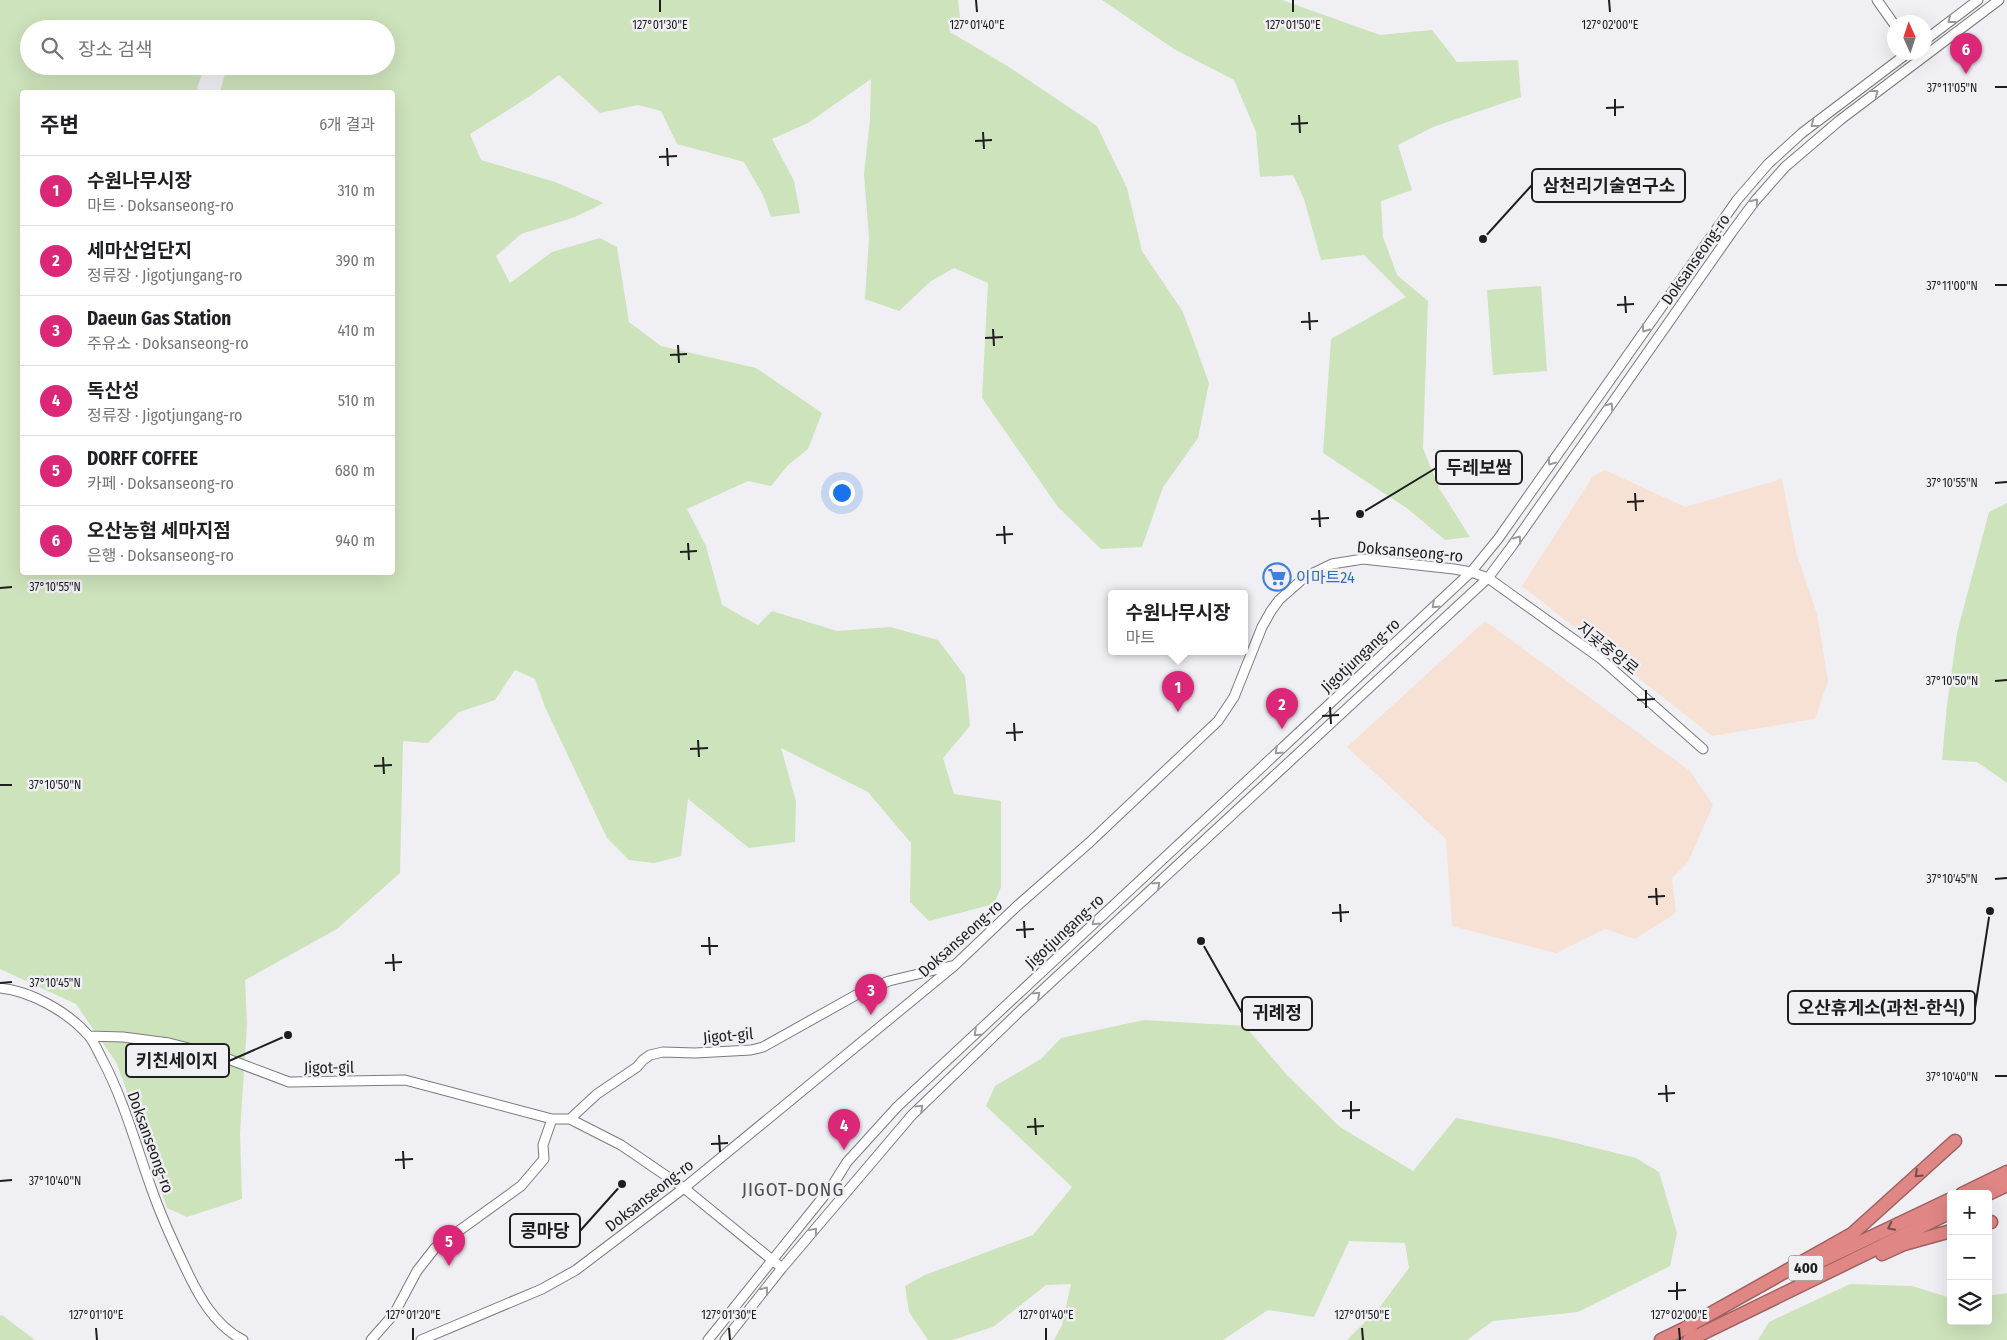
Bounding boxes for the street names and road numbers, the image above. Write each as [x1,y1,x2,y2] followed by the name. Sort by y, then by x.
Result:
[1657,210,1734,308] street label: Doksanseong-ro
[1356,537,1464,566] street label: Doksanseong-ro
[1317,614,1404,697] street label: Jigotjungang-ro
[1573,618,1642,679] street label: 지곶중앙로
[1021,890,1108,973] street label: Jigotjungang-ro
[914,896,1006,981] street label: Doksanseong-ro
[702,1024,754,1047] street label: Jigot-gil
[304,1058,354,1077] street label: Jigot-gil
[123,1089,178,1195] street label: Doksanseong-ro
[602,1155,697,1236] street label: Doksanseong-ro
[1788,1256,1824,1280] road number: 400

